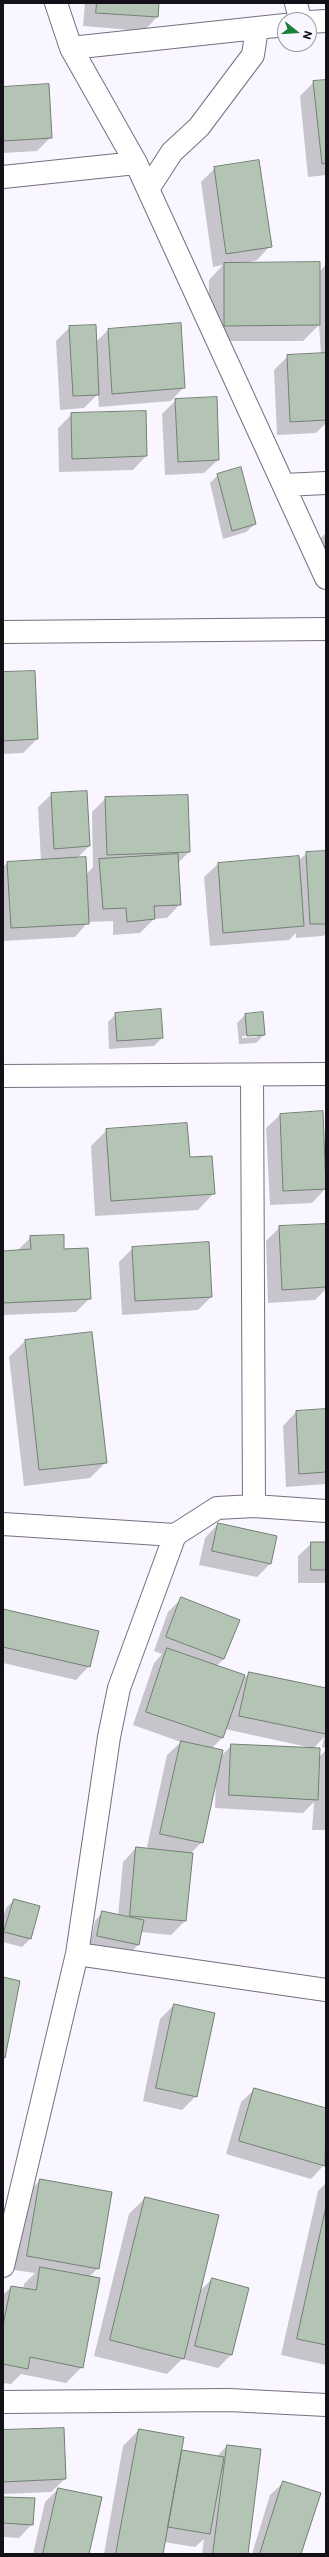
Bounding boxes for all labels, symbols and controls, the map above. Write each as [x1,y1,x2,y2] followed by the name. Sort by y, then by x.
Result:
[277,12,317,52] north arrow
[301,30,315,41] text: N

